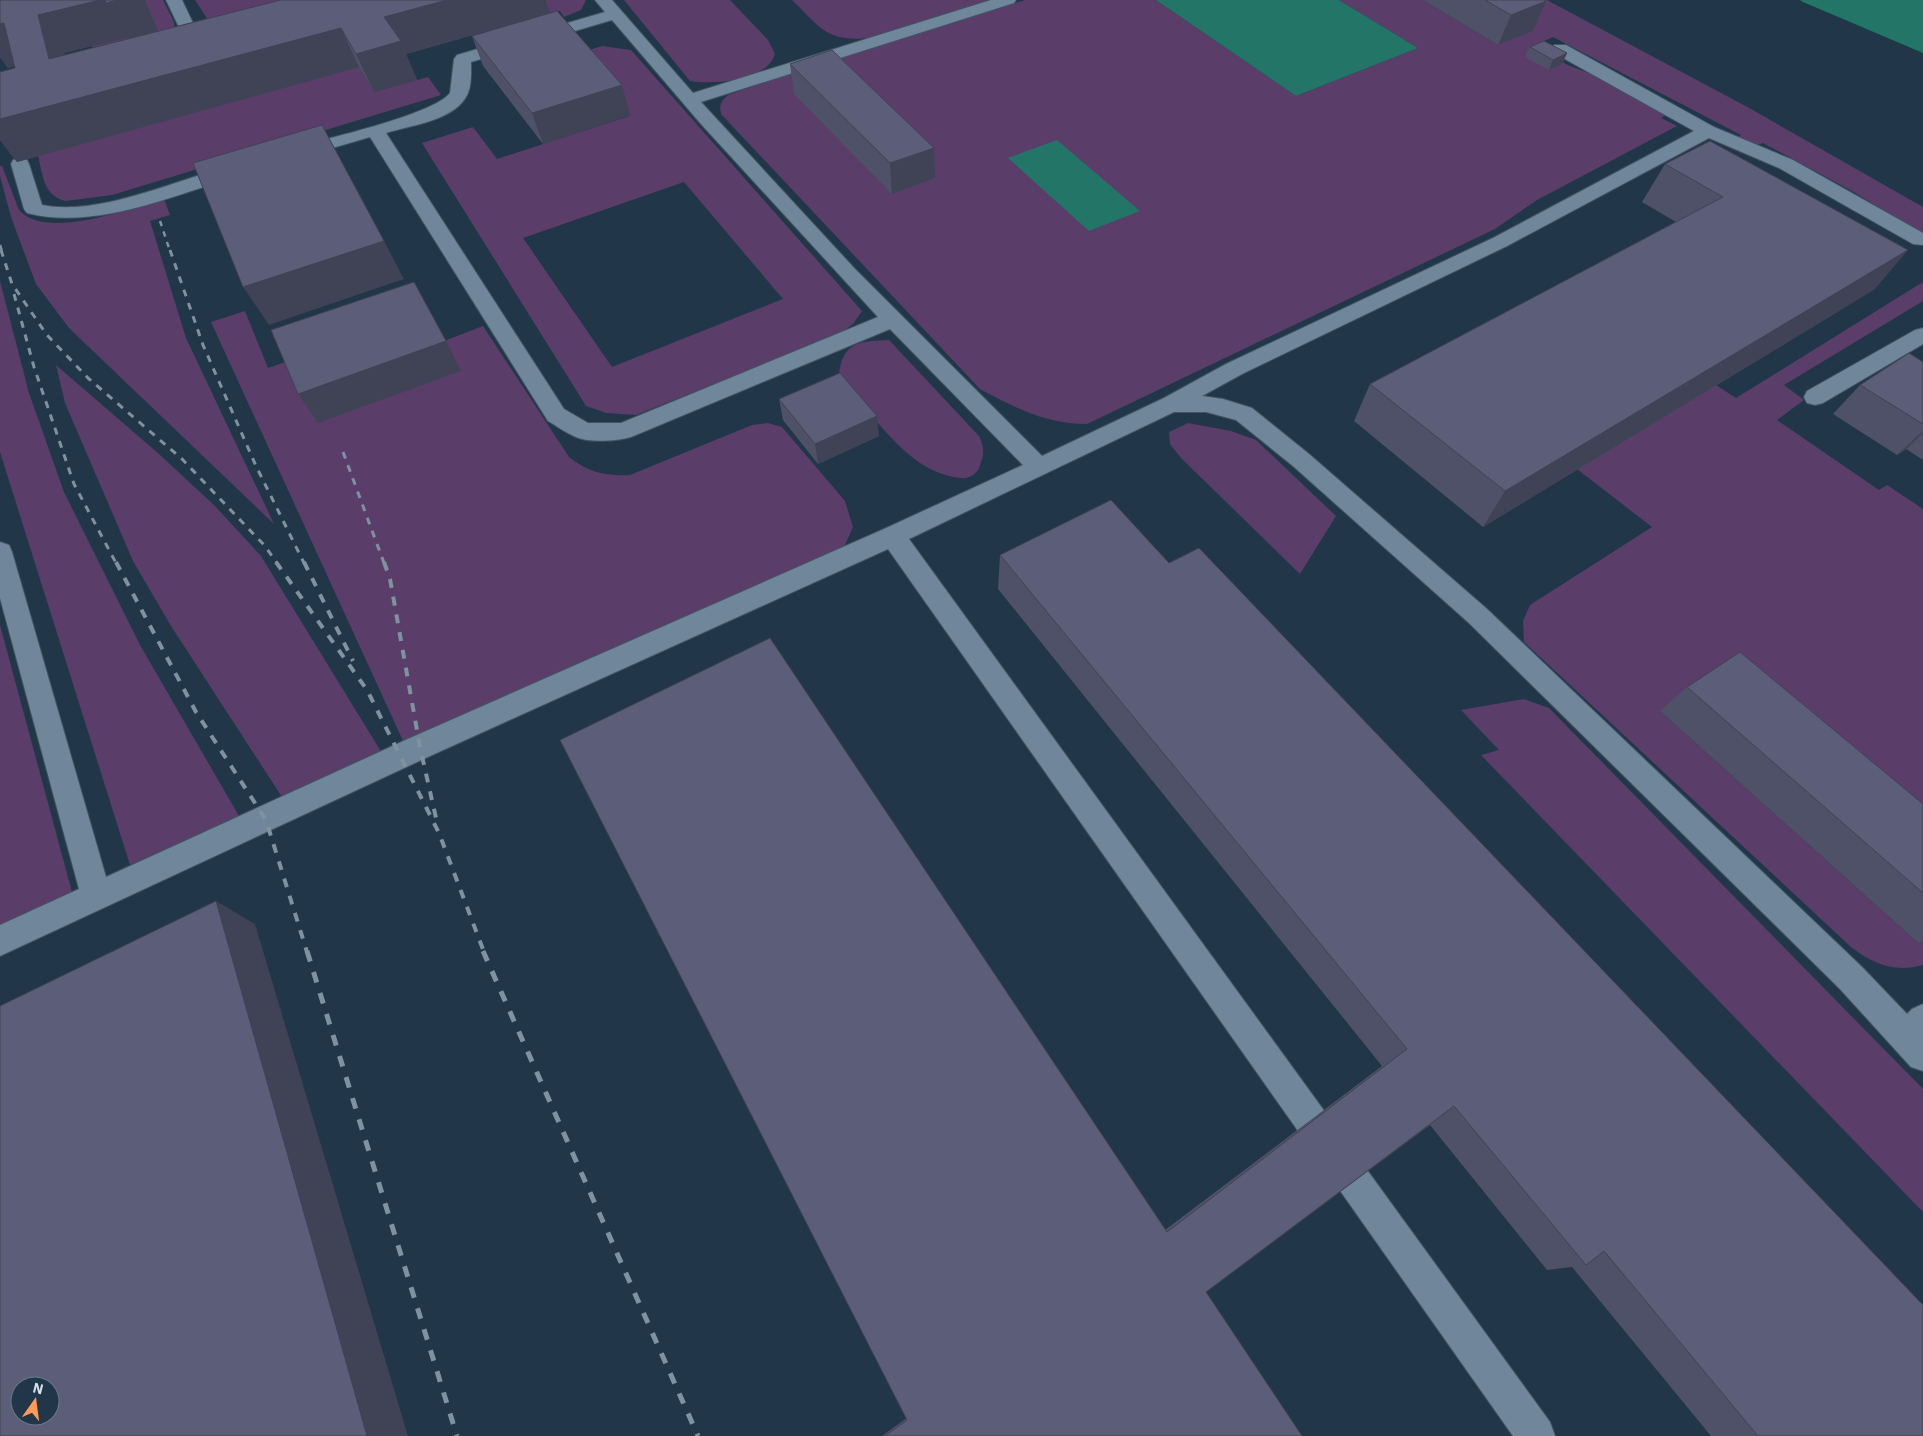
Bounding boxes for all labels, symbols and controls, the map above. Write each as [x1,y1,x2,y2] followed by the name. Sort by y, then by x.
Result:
[10,1376,60,1426] north arrow
[31,1378,45,1398] text: N

